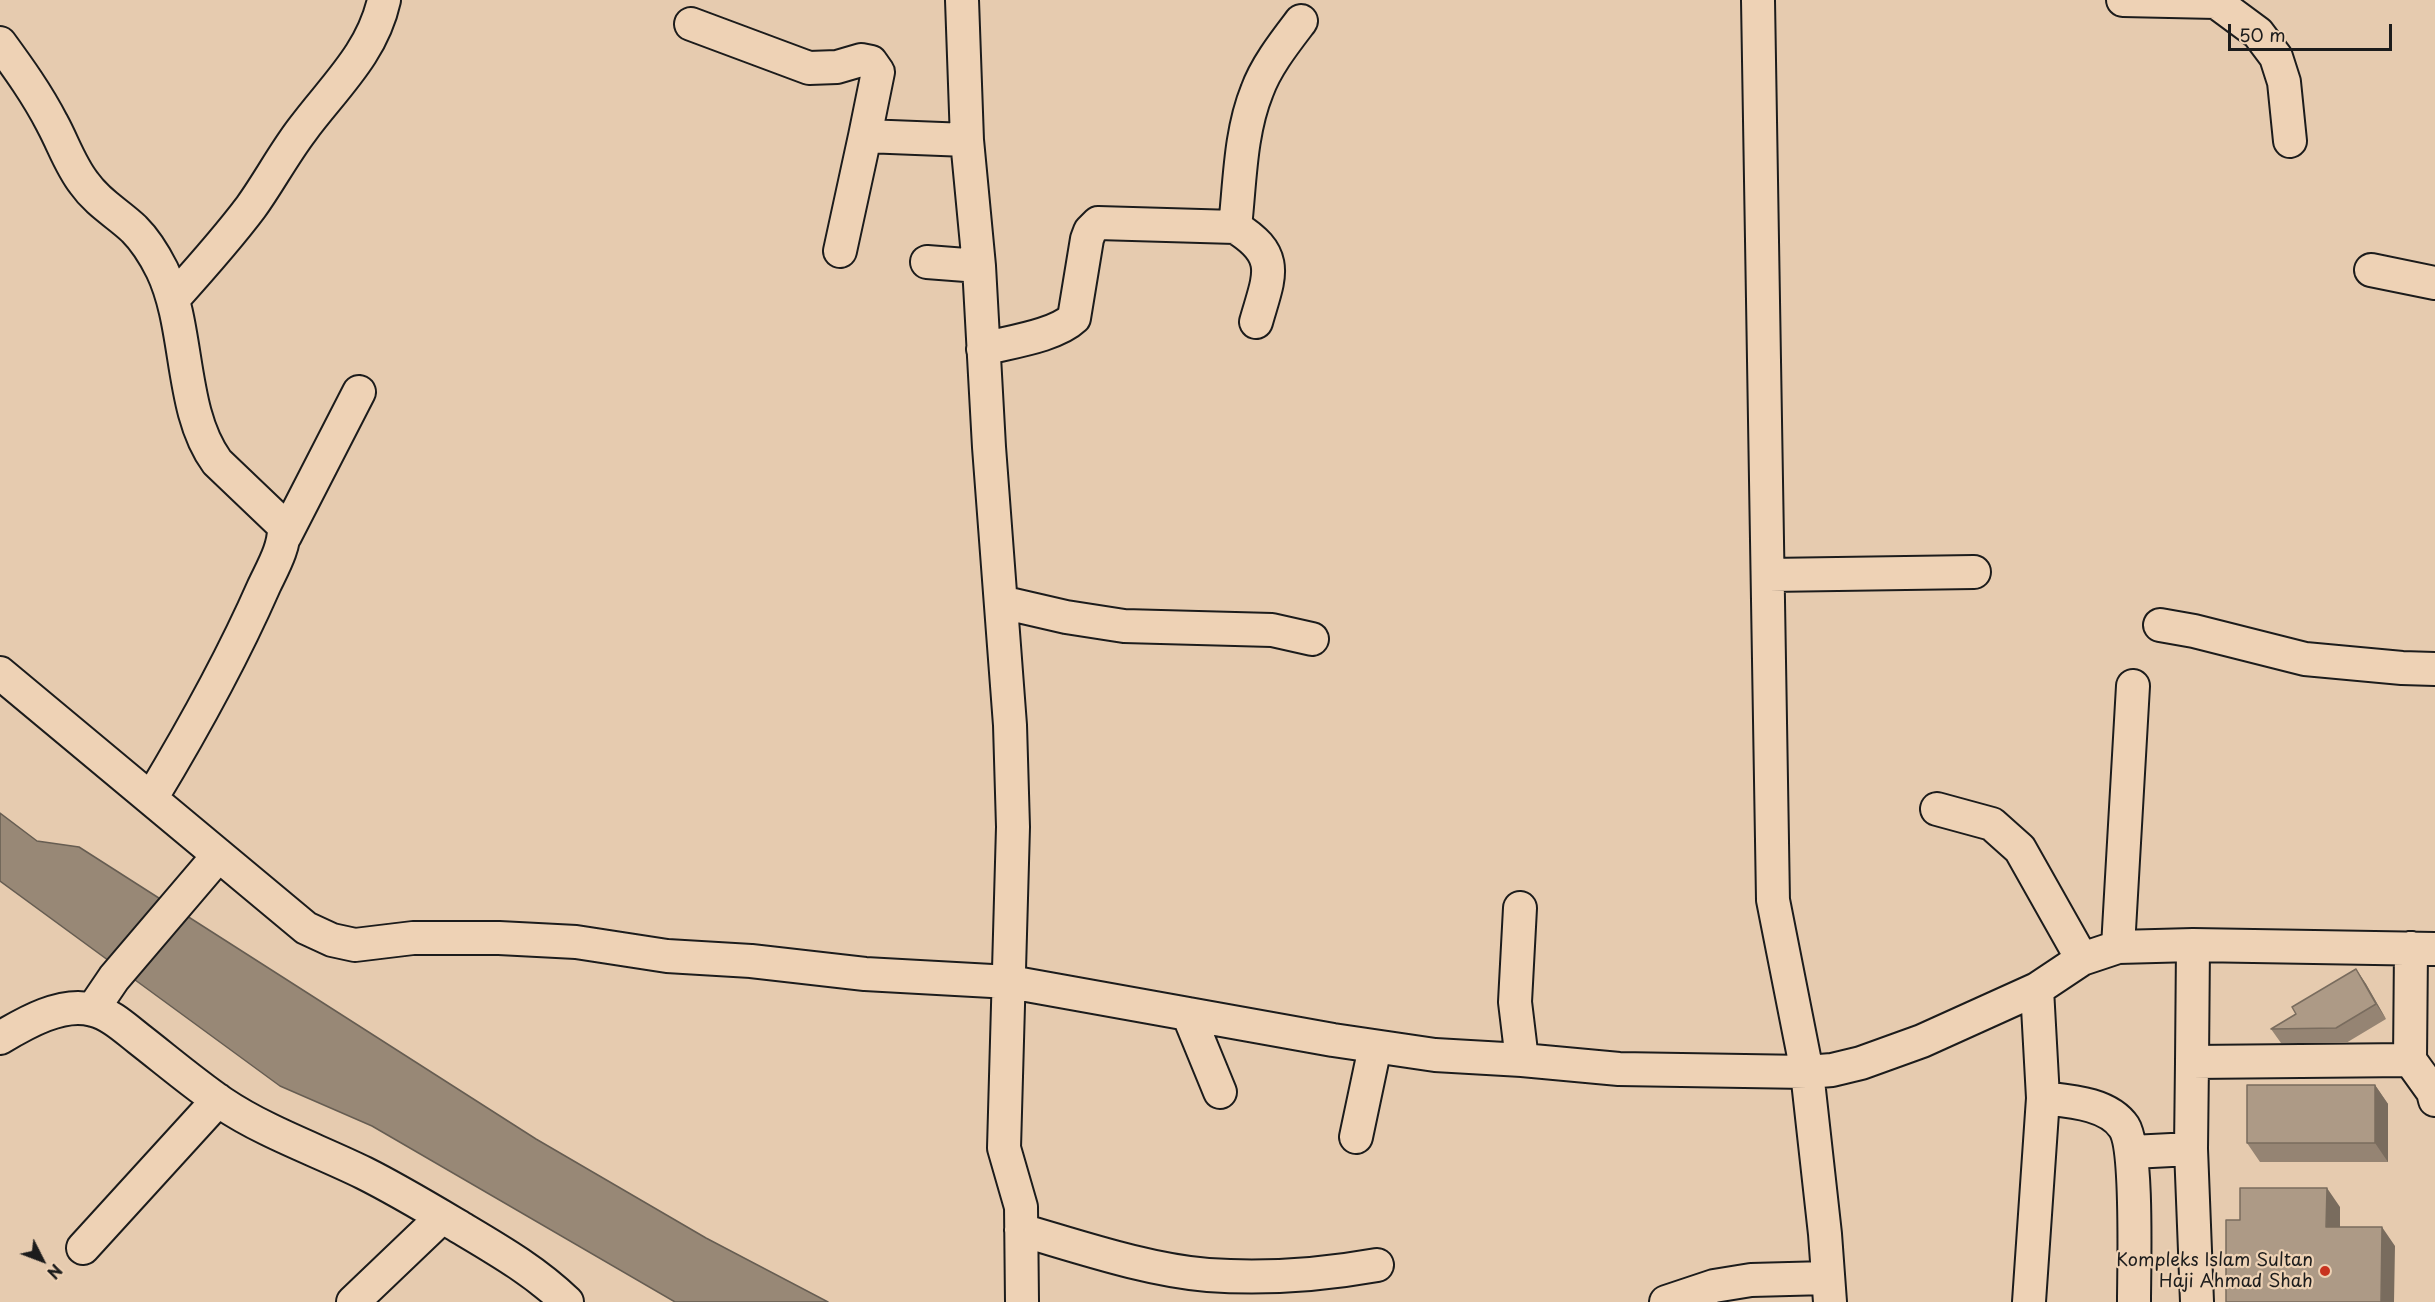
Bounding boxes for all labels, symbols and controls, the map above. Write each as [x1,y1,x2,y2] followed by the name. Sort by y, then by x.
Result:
[2231,12,2394,50] scale bar
[2239,21,2286,48] text: 50 m
[12,1230,72,1290] north arrow
[2116,1250,2313,1292] place label: Kompleks Islam Sultan Haji Ahmad Shah
[42,1259,69,1285] text: N
[2318,1264,2332,1278] marker: Kompleks Islam Sultan Haji Ahmad Shah

